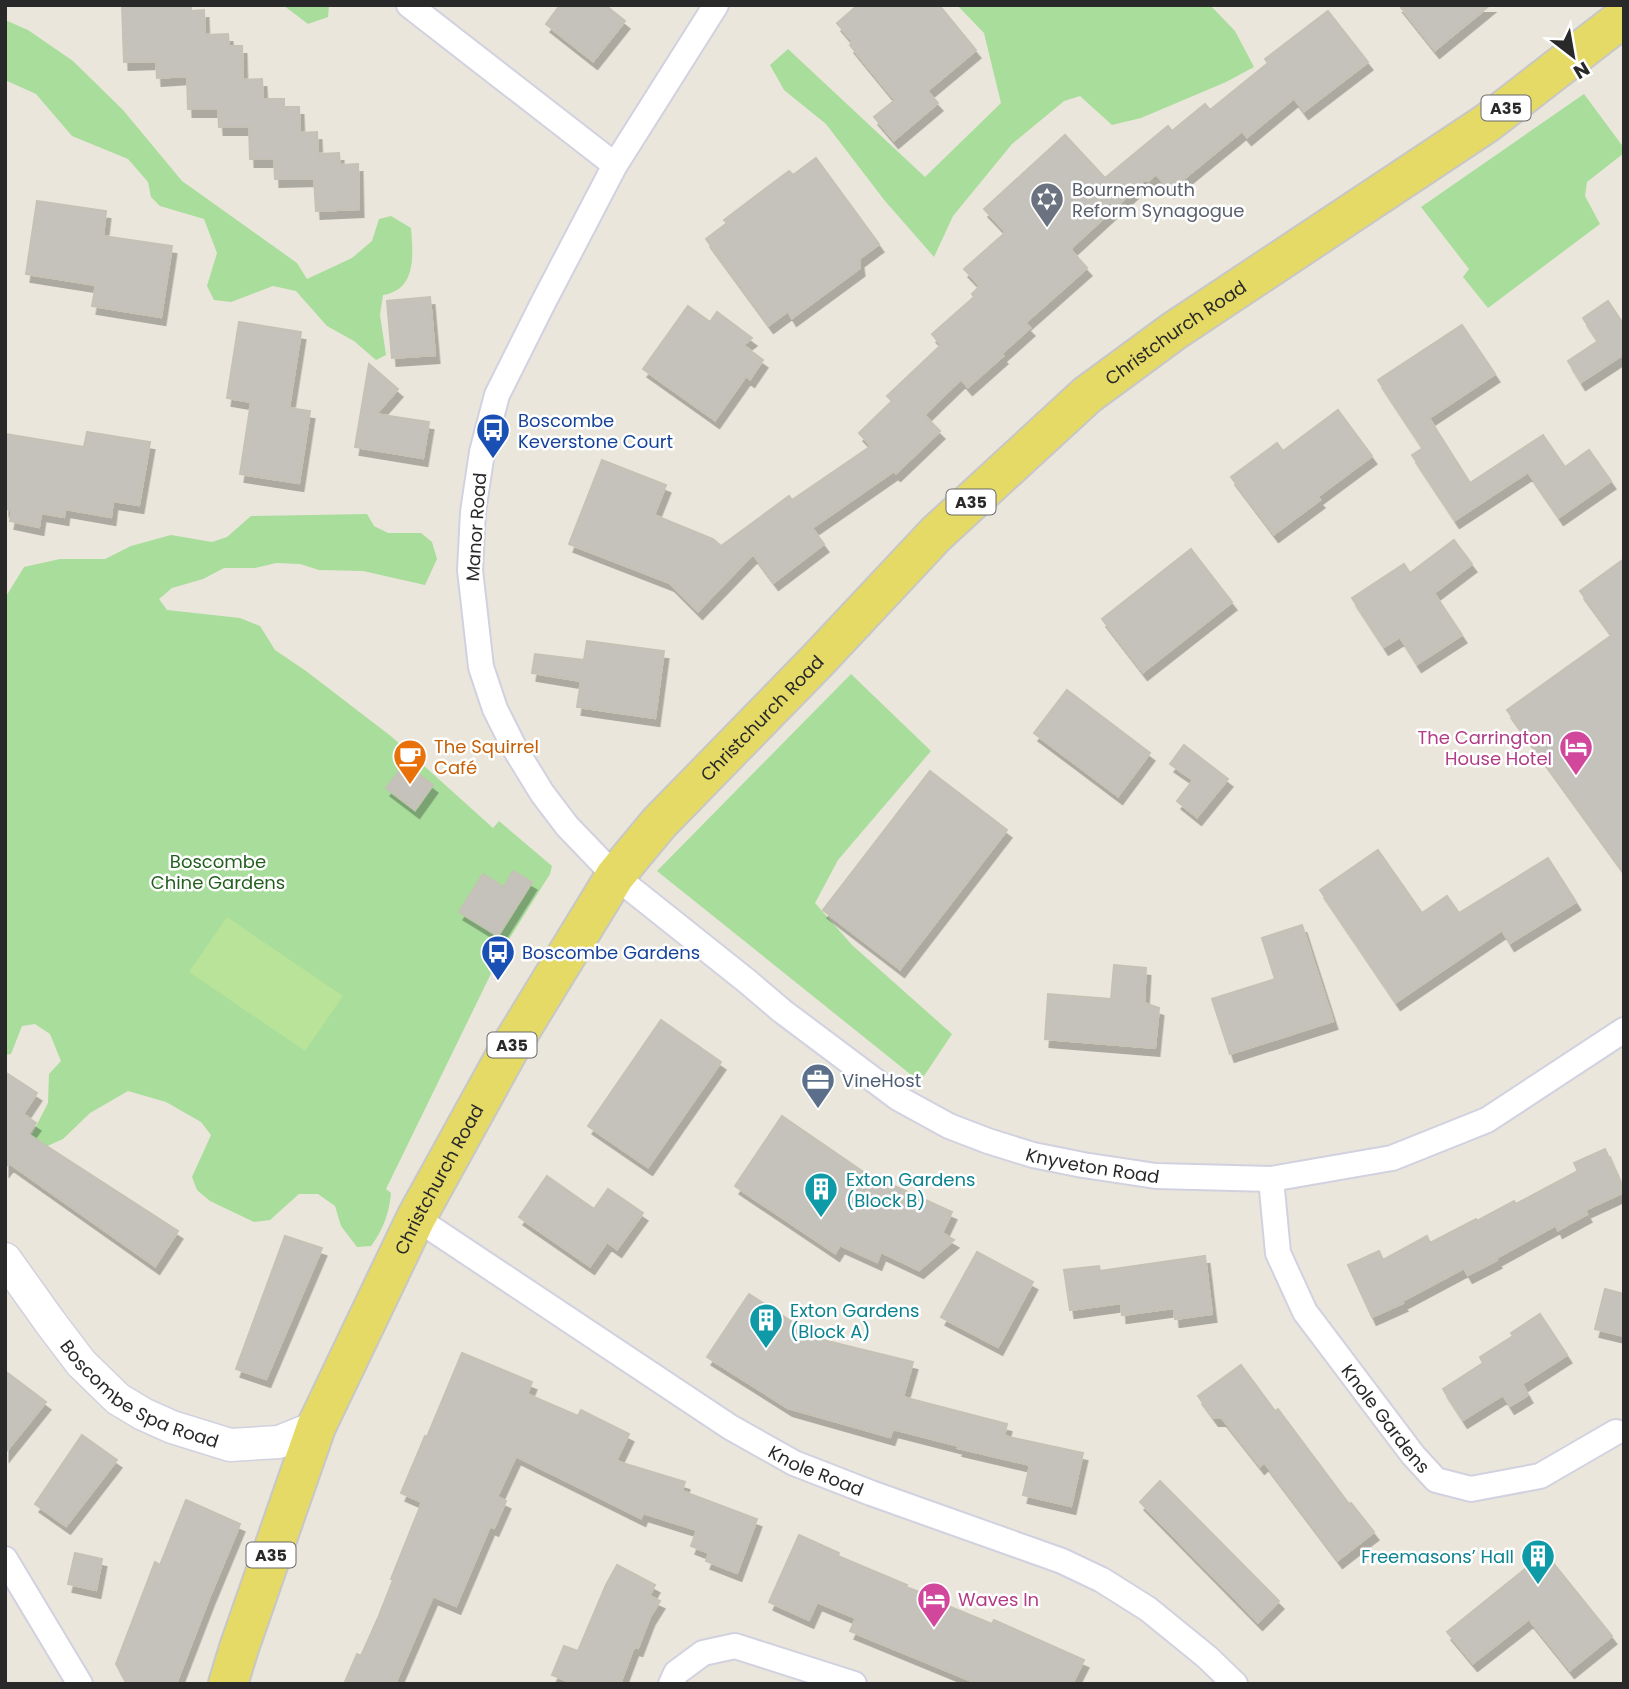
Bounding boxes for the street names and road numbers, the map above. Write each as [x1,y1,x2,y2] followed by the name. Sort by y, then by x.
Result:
[1482,96,1530,120] road number: A35
[1099,274,1251,390] street label: Christchurch Road
[460,472,492,582] street label: Manor Road
[946,489,996,514] road number: A35
[694,649,829,786] street label: Christchurch Road
[488,1032,536,1058] road number: A35
[388,1100,489,1259] street label: Christchurch Road
[1023,1141,1161,1189] street label: Knyveton Road
[55,1334,222,1453] street label: Boscombe Spa Road
[1336,1359,1436,1478] street label: Knole Gardens
[764,1439,867,1501] street label: Knole Road
[246,1542,296,1568] road number: A35

